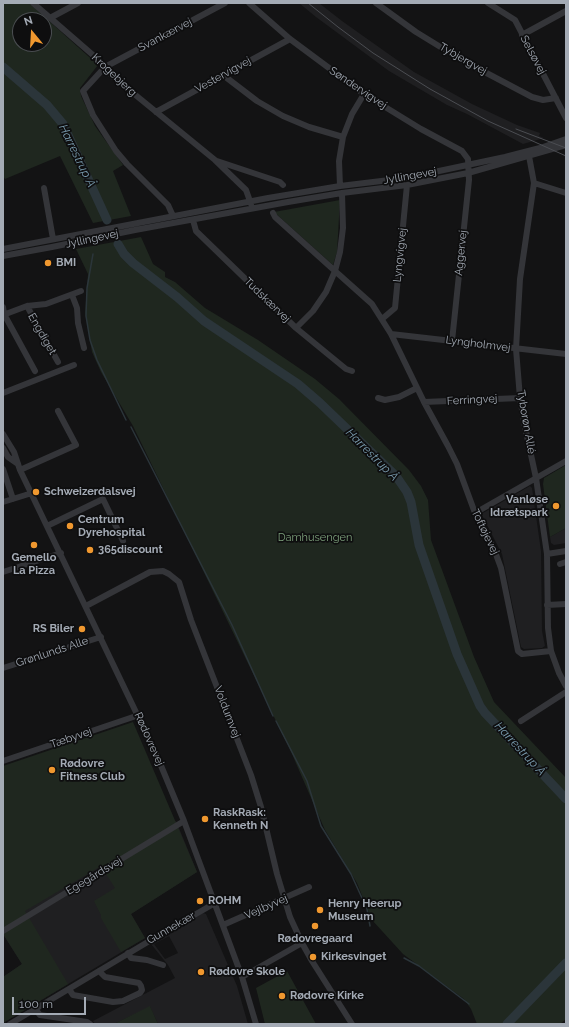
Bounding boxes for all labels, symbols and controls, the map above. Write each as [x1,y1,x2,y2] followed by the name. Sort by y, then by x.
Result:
[12,12,52,52] north arrow
[22,14,34,29] text: N
[136,15,194,55] street label: Svankærvej
[517,33,549,77] street label: Selsøvej
[437,40,489,78] street label: Tybjergvej
[89,51,139,99] street label: Krogebjerg
[193,54,253,96] street label: Vestervigvej
[327,64,389,112] street label: Søndervigvej
[56,122,98,190] water label: Harrestrup Å
[382,165,438,187] street label: Jyllingevej
[64,227,120,251] street label: Jyllingevej
[391,227,409,283] street label: Lyngvigvej
[452,230,470,276] street label: Aggervej
[56,256,76,270] place label: BMI
[43,258,53,268] marker: BMI
[241,275,293,325] street label: Tudskærvej
[25,311,59,357] street label: Engdiget
[445,333,511,355] street label: Lyngholmvej
[514,389,538,455] street label: Tyborøn Allé
[446,392,498,408] street label: Ferringvej
[343,426,401,484] water label: Harrestrup Å
[44,485,136,499] place label: Schweizerdalsvej
[31,487,41,497] marker: Schweizerdalsvej
[490,493,548,519] place label: Vanløse Idrætspark
[551,501,561,511] marker: Vanløse Idrætspark
[468,507,502,557] street label: Toftøjevej
[78,513,145,539] place label: Centrum Dyrehospital
[65,521,75,531] marker: Centrum Dyrehospital
[278,531,352,545] park label: Damhusengen
[29,540,39,550] marker: Gemello La Pizza
[98,543,163,557] place label: 365discount
[85,545,95,555] marker: 365discount
[11,551,57,577] place label: Gemello La Pizza
[33,622,74,636] place label: RS Biler
[77,624,87,634] marker: RS Biler
[14,634,90,670] street label: Grønlunds Alle
[211,684,243,740] street label: Voldumvej
[131,710,167,768] street label: Rødovrevej
[491,719,549,779] water label: Harrestrup Å
[49,725,93,751] street label: Tæbyvej
[60,757,125,783] place label: Rødovre Fitness Club
[47,765,57,775] marker: Rødovre Fitness Club
[213,806,268,832] place label: RaskRask: Kenneth N
[200,814,210,824] marker: RaskRask: Kenneth N
[64,854,124,898] street label: Egegårdsvej
[242,892,290,922] street label: Vejlbyvej
[208,894,241,908] place label: ROHM
[195,896,205,906] marker: ROHM
[328,897,402,923] place label: Henry Heerup Museum
[315,905,325,915] marker: Henry Heerup Museum
[144,909,198,947] street label: Gunnekær
[310,921,320,931] marker: Rødovregaard
[277,932,353,946] place label: Rødovregaard
[321,950,386,964] place label: Kirkesvinget
[308,952,318,962] marker: Kirkesvinget
[209,965,285,979] place label: Rødovre Skole
[196,967,206,977] marker: Rødovre Skole
[14,989,88,1015] scale bar
[290,989,364,1003] place label: Rødovre Kirke
[277,991,287,1001] marker: Rødovre Kirke
[19,997,53,1011] text: 100 m

